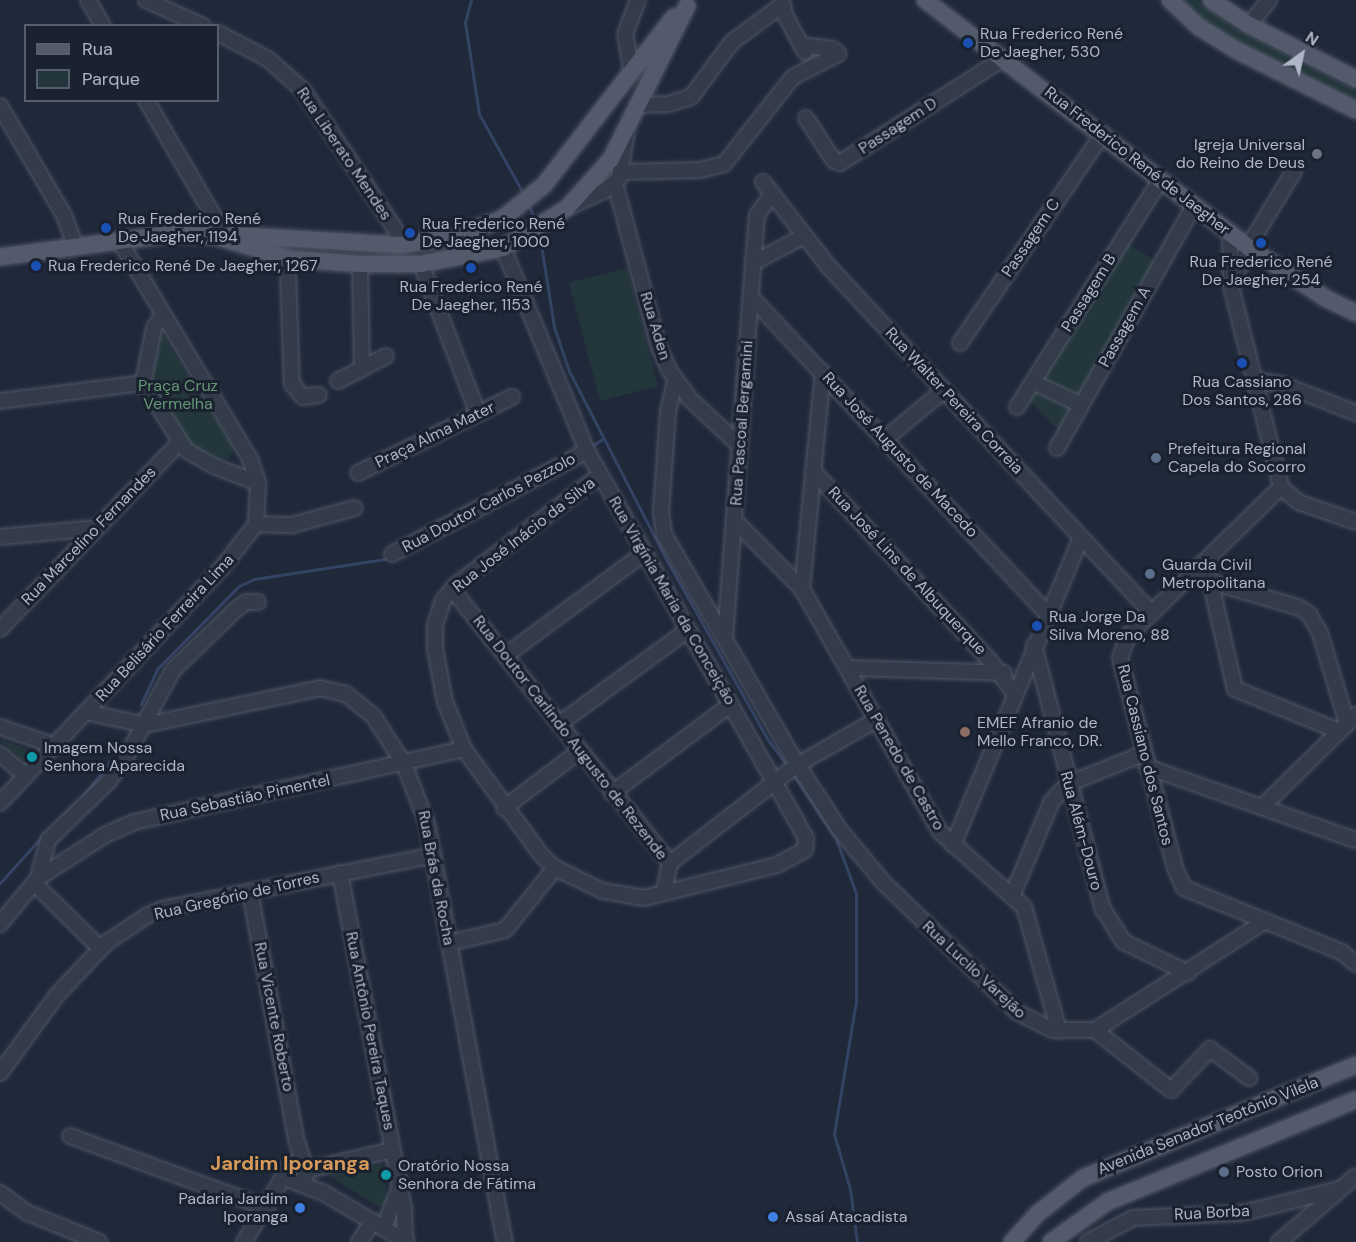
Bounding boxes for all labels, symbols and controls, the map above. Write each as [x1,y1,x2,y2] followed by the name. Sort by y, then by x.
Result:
[24,24,219,102] legend
[980,24,1123,62] place label: Rua Frederico René De Jaegher, 530
[1272,24,1332,84] north arrow
[1301,26,1323,50] text: N
[961,36,975,50] marker: Rua Frederico René De Jaegher, 530
[82,37,113,61] text: Rua
[82,67,140,91] text: Parque
[1041,83,1233,239] street label: Rua Frederico René de Jaegher
[292,84,396,224] street label: Rua Liberato Mendes
[855,94,941,158] street label: Passagem D
[1176,135,1305,173] place label: Igreja Universal do Reino de Deus
[1310,147,1324,161] marker: Igreja Universal do Reino de Deus
[998,195,1064,281] street label: Passagem C
[118,209,261,247] place label: Rua Frederico René De Jaegher, 1194
[422,214,565,252] place label: Rua Frederico René De Jaegher, 1000
[99,221,113,235] marker: Rua Frederico René De Jaegher, 1194
[403,226,417,240] marker: Rua Frederico René De Jaegher, 1000
[1254,236,1268,250] marker: Rua Frederico René De Jaegher, 254
[1057,250,1121,336] street label: Passagem B
[1189,252,1333,290] place label: Rua Frederico René De Jaegher, 254
[48,256,318,276] place label: Rua Frederico René De Jaegher, 1267
[29,259,43,273] marker: Rua Frederico René De Jaegher, 1267
[464,261,478,275] marker: Rua Frederico René De Jaegher, 1153
[399,277,543,315] place label: Rua Frederico René De Jaegher, 1153
[1095,283,1155,371] street label: Passagem A
[636,290,674,362] street label: Rua Aden
[881,324,1027,478] street label: Rua Walter Pereira Correia
[727,340,757,506] street label: Rua Pascoal Bergamini
[1235,356,1249,370] marker: Rua Cassiano Dos Santos, 286
[818,368,982,542] street label: Rua José Augusto de Macedo
[1182,372,1302,410] place label: Rua Cassiano Dos Santos, 286
[138,376,218,414] park label: Praça Cruz Vermelha
[372,398,498,472] street label: Praça Alma Mater
[1168,439,1306,477] place label: Prefeitura Regional Capela do Socorro
[399,449,579,557] street label: Rua Doutor Carlos Pezzolo
[1149,451,1163,465] marker: Prefeitura Regional Capela do Socorro
[18,463,160,609] street label: Rua Marcelino Fernandes
[449,473,599,597] street label: Rua José Inácio da Silva
[824,483,990,659] street label: Rua José Lins de Albuquerque
[604,493,740,709] street label: Rua Virgínia Maria da Conceição
[92,551,238,705] street label: Rua Belisário Ferreira Lima
[1162,555,1265,593] place label: Guarda Civil Metropolitana
[1143,567,1157,581] marker: Guarda Civil Metropolitana
[1049,607,1170,645] place label: Rua Jorge Da Silva Moreno, 88
[469,612,671,864] street label: Rua Doutor Carlindo Augusto de Rezende
[1030,619,1044,633] marker: Rua Jorge Da Silva Moreno, 88
[1113,662,1177,848] street label: Rua Cassiano dos Santos
[850,682,948,834] street label: Rua Penedo de Castro
[977,713,1102,751] place label: EMEF Afranio de Mello Franco, DR.
[958,725,972,739] marker: EMEF Afranio de Mello Franco, DR.
[44,738,185,776] place label: Imagem Nossa Senhora Aparecida
[25,750,39,764] marker: Imagem Nossa Senhora Aparecida
[1056,769,1106,893] street label: Rua Além-Douro
[158,771,332,825] street label: Rua Sebastião Pimentel
[414,809,458,947] street label: Rua Brás da Rocha
[152,868,322,924] street label: Rua Gregório de Torres
[918,917,1030,1023] street label: Rua Lucilo Varejão
[341,930,399,1132] street label: Rua Antônio Pereira Taques
[250,941,298,1093] street label: Rua Vicente Roberto
[1095,1073,1321,1179] street label: Avenida Senador Teotônio Vilela
[210,1151,370,1175] district label: Jardim Iporanga
[398,1156,536,1194] place label: Oratório Nossa Senhora de Fátima
[1236,1162,1323,1182] place label: Posto Orion
[1217,1165,1231,1179] marker: Posto Orion
[379,1168,393,1182] marker: Oratório Nossa Senhora de Fátima
[178,1189,288,1227] place label: Padaria Jardim Iporanga
[293,1201,307,1215] marker: Padaria Jardim Iporanga
[1174,1201,1250,1225] street label: Rua Borba
[785,1207,908,1227] place label: Assaí Atacadista
[766,1210,780,1224] marker: Assaí Atacadista

